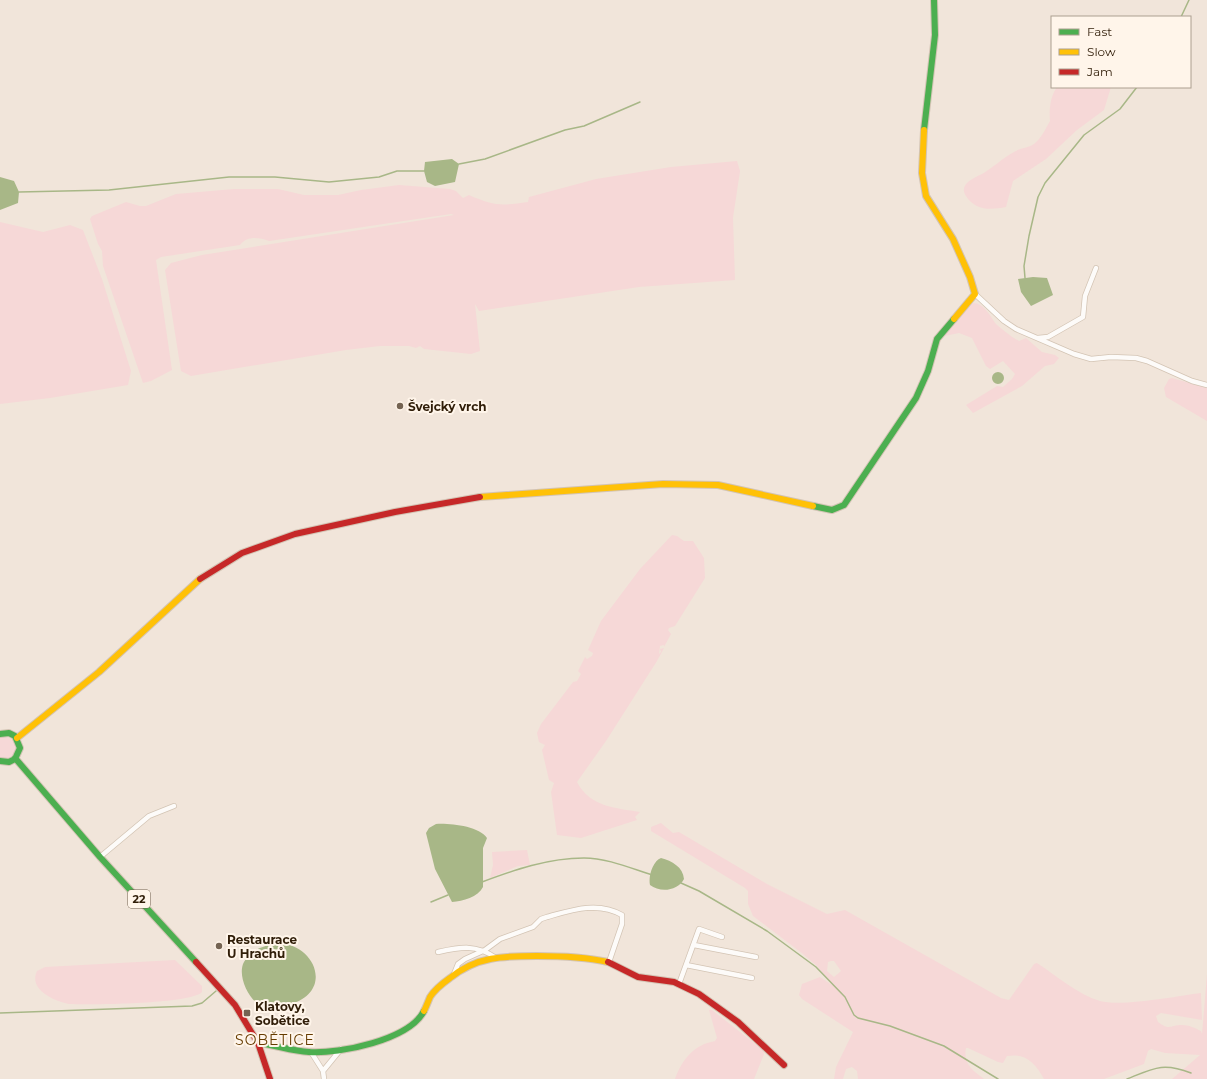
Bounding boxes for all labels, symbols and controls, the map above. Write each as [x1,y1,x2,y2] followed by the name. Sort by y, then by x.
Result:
[1051,16,1191,88] legend
[1087,24,1112,39] text: Fast
[1087,44,1116,59] text: Slow
[1086,64,1113,79] text: Jam
[408,399,487,414] place label: Švejcký vrch
[395,401,405,411] marker: Švejcký vrch
[128,890,150,908] road number: 22
[227,932,298,961] place label: Restaurace U Hrachů
[214,941,224,951] marker: Restaurace U Hrachů
[255,999,310,1028] place label: Klatovy, Sobětice
[242,1008,252,1018] marker: Klatovy, Sobětice
[235,1031,315,1049] district label: SOBĚTICE

